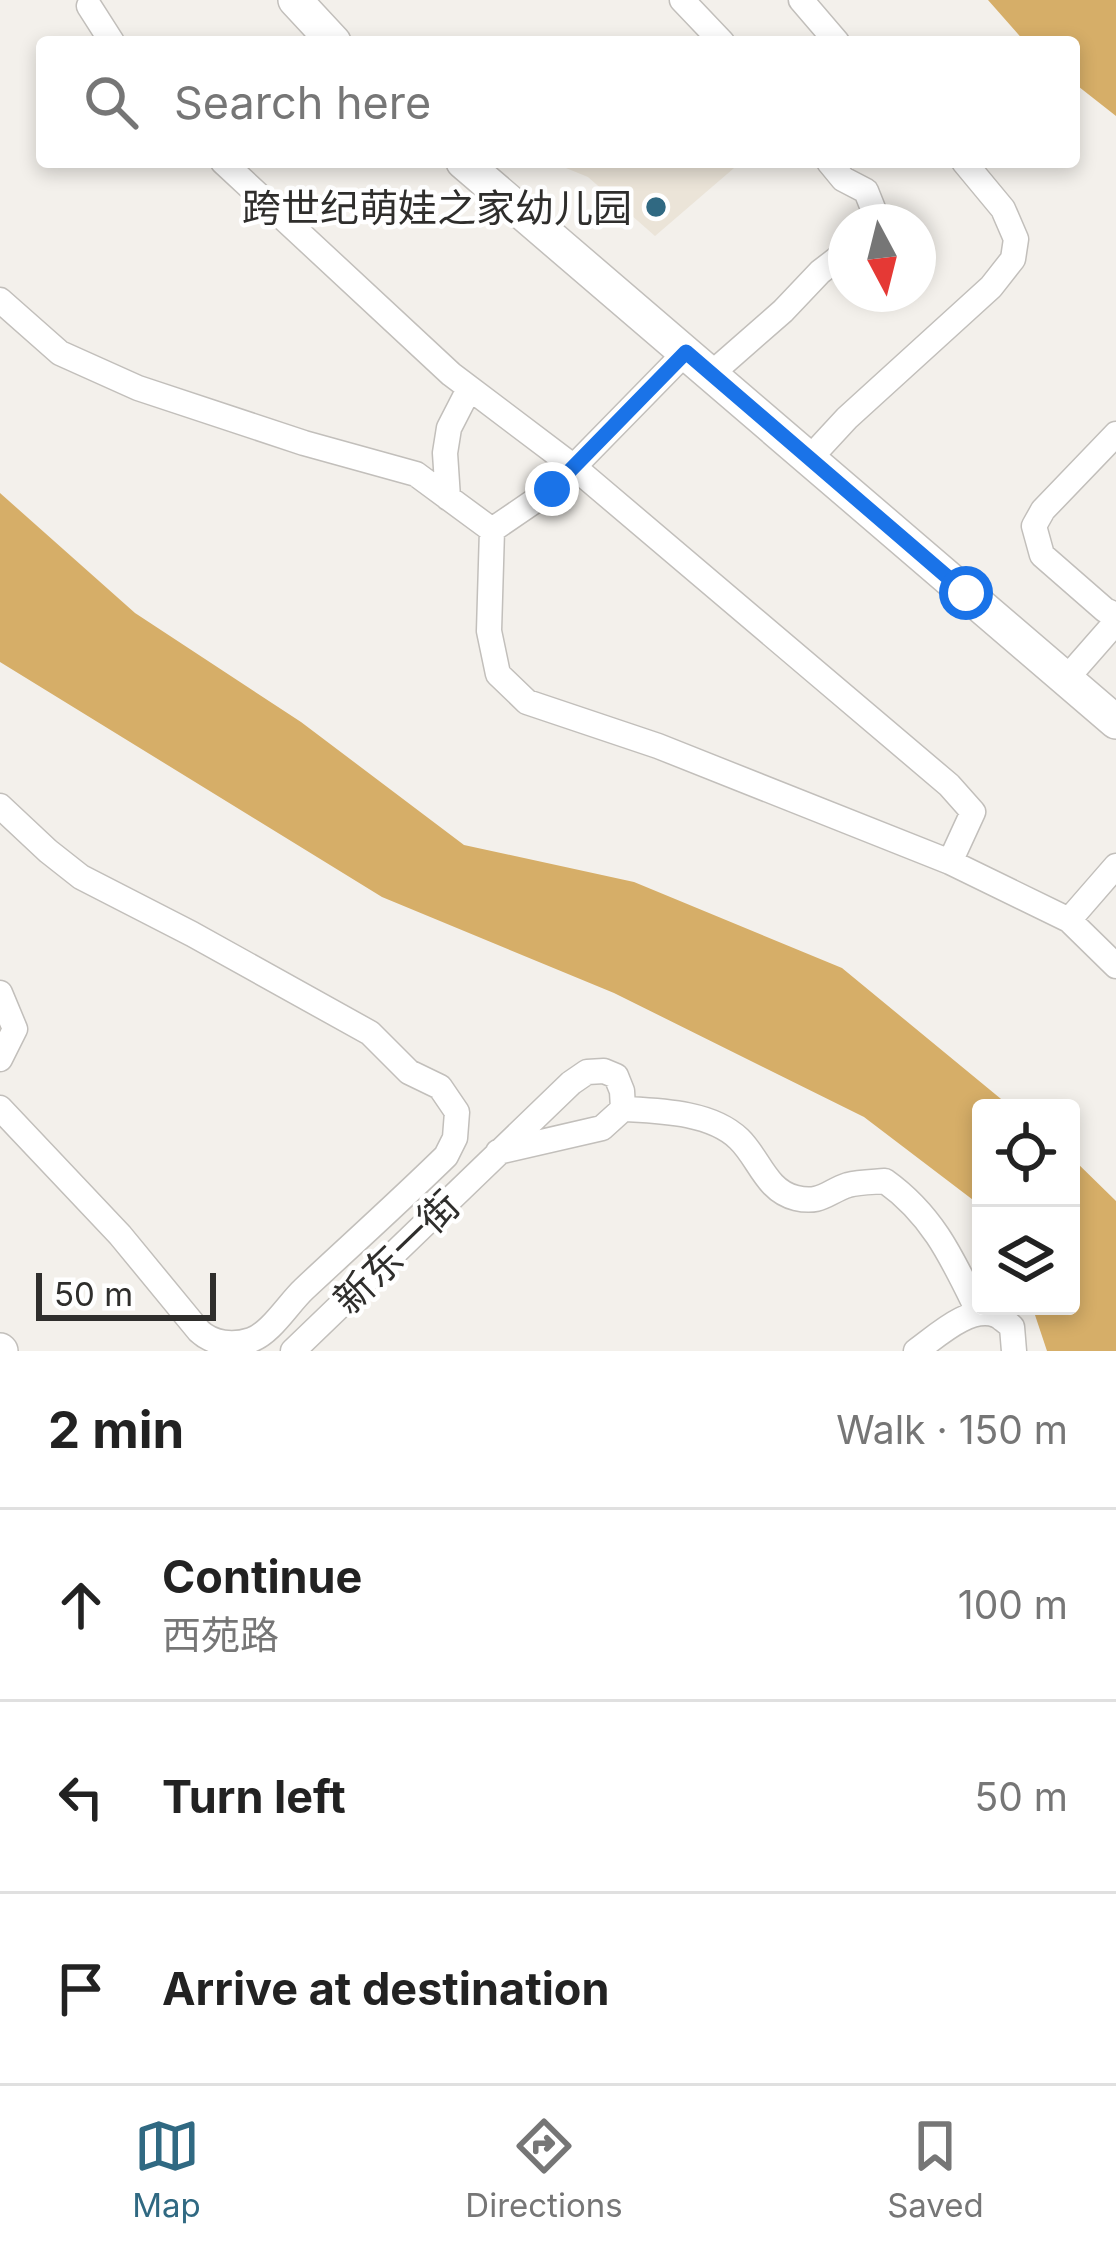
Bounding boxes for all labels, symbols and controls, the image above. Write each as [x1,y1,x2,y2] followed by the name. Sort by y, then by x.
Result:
[36,36,1080,168] search box
[78,69,144,135] icon: search
[174,75,431,130] text: Search here
[242,184,632,231] place label: 跨世纪萌娃之家幼儿园
[643,194,669,220] marker: 跨世纪萌娃之家幼儿园
[828,204,936,312] north arrow
[525,462,579,516] route end
[939,566,993,620] route start
[972,1099,1080,1315] map controls
[972,1099,1080,1207] button: locate
[324,1181,468,1323] street label: 新东一街
[972,1207,1080,1315] button: layers
[36,1267,216,1320] scale bar
[54,1274,133,1314] text: 50 m
[48,1399,184,1460] text: 2 min
[836,1406,1068,1453] text: Walk · 150 m
[162,1549,362,1604] text: Continue
[48,1572,114,1638] icon: ahead
[958,1581,1068,1628] text: 100 m
[162,1611,279,1658] text: 西苑路
[48,1764,114,1830] icon: left
[162,1769,346,1824] text: Turn left
[975,1773,1068,1820] text: 50 m
[48,1956,114,2022] icon: arrive
[162,1961,609,2016] text: Arrive at destination
[132,2113,201,2225] tab: Map
[465,2113,623,2225] tab: Directions
[887,2113,984,2225] tab: Saved

